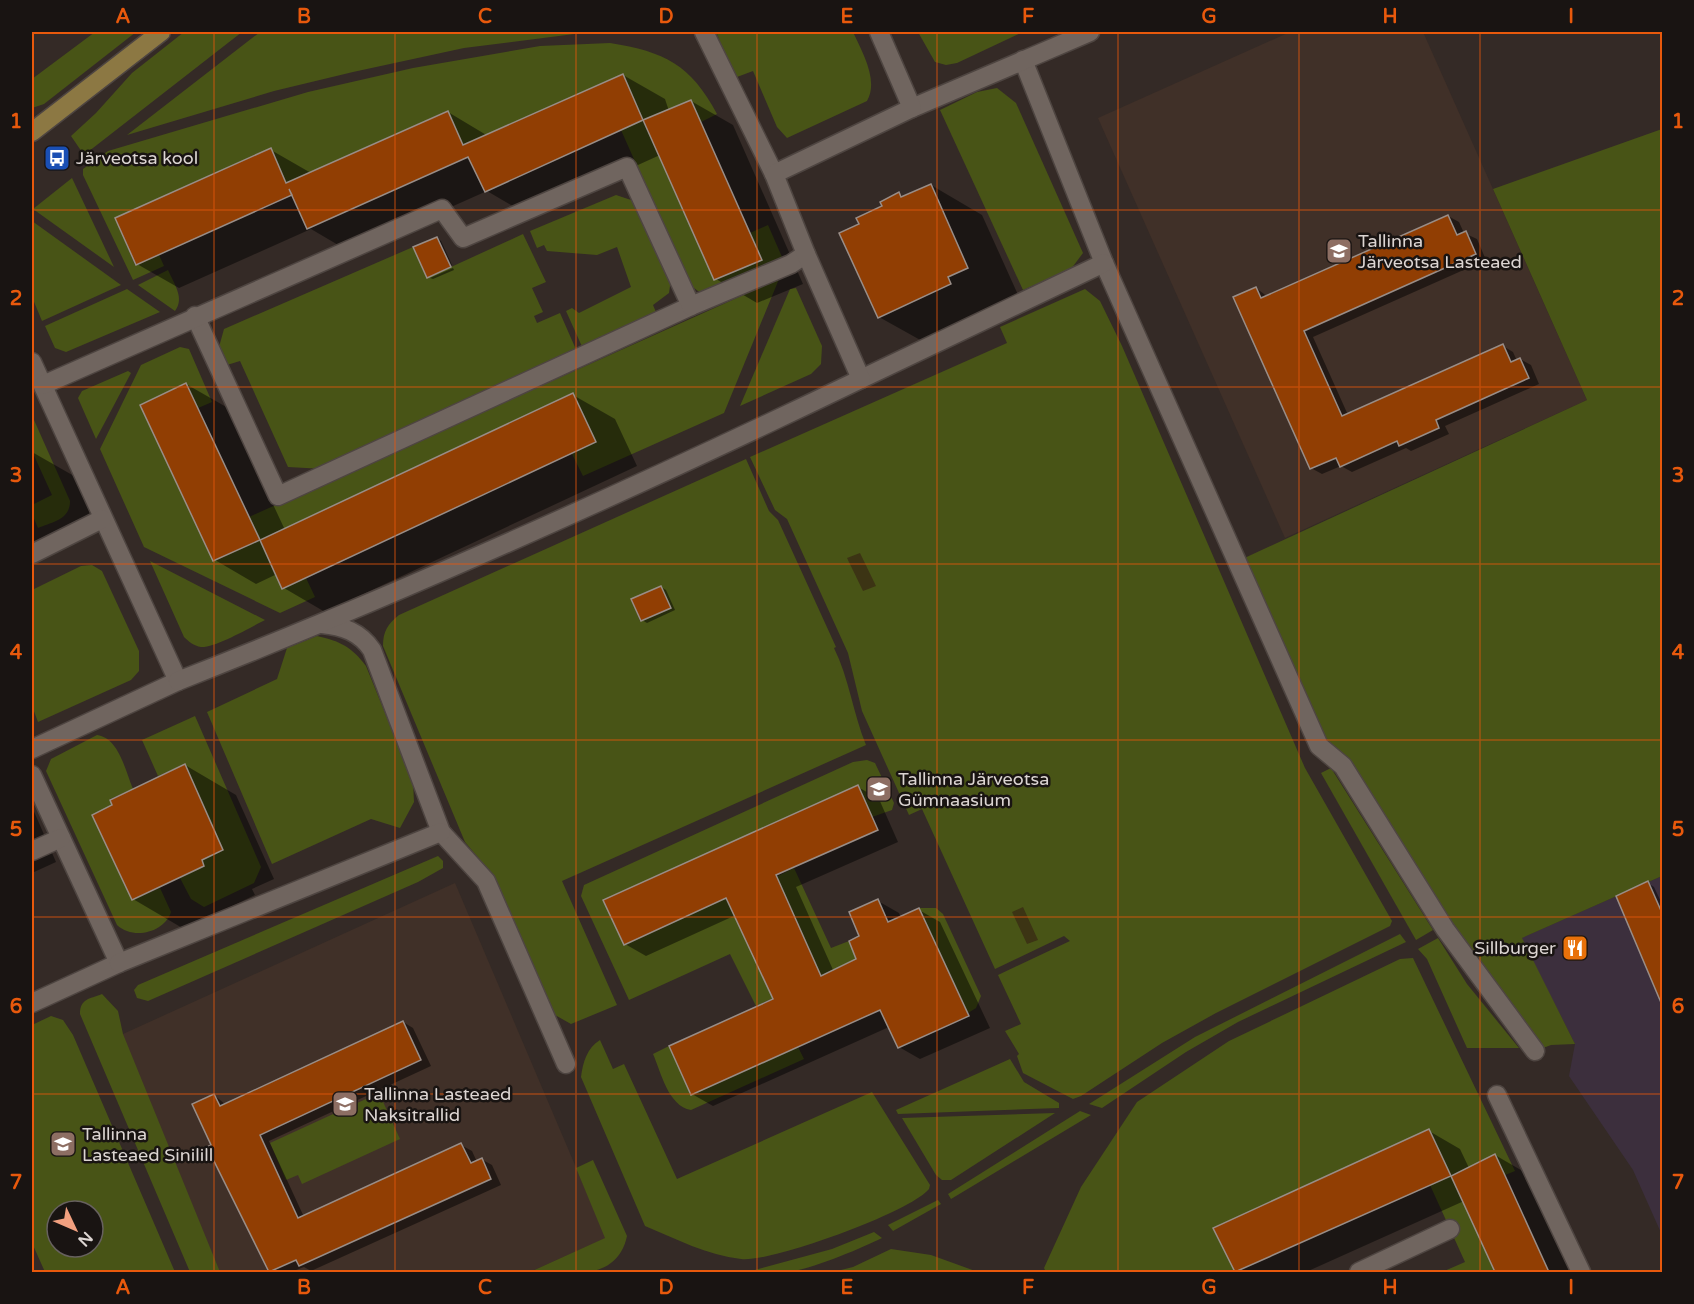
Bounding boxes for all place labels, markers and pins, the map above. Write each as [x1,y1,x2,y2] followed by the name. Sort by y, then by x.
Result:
[42,143,72,173] bus stop icon: Järveotsa kool
[76,147,198,169] place label: Järveotsa kool
[1358,230,1522,273] place label: Tallinna Järveotsa Lasteaed
[1324,236,1354,266] school or university icon: Tallinna Järveotsa Lasteaed
[898,768,1049,811] place label: Tallinna Järveotsa Gümnaasium
[864,774,894,804] school or university icon: Tallinna Järveotsa Gümnaasium
[1560,933,1590,963] restaurant icon: Sillburger
[1474,937,1556,959] place label: Sillburger
[364,1083,511,1126] place label: Tallinna Lasteaed Naksitrallid
[330,1089,360,1119] school or university icon: Tallinna Lasteaed Naksitrallid
[82,1123,213,1166] place label: Tallinna Lasteaed Sinilill
[48,1129,78,1159] school or university icon: Tallinna Lasteaed Sinilill

